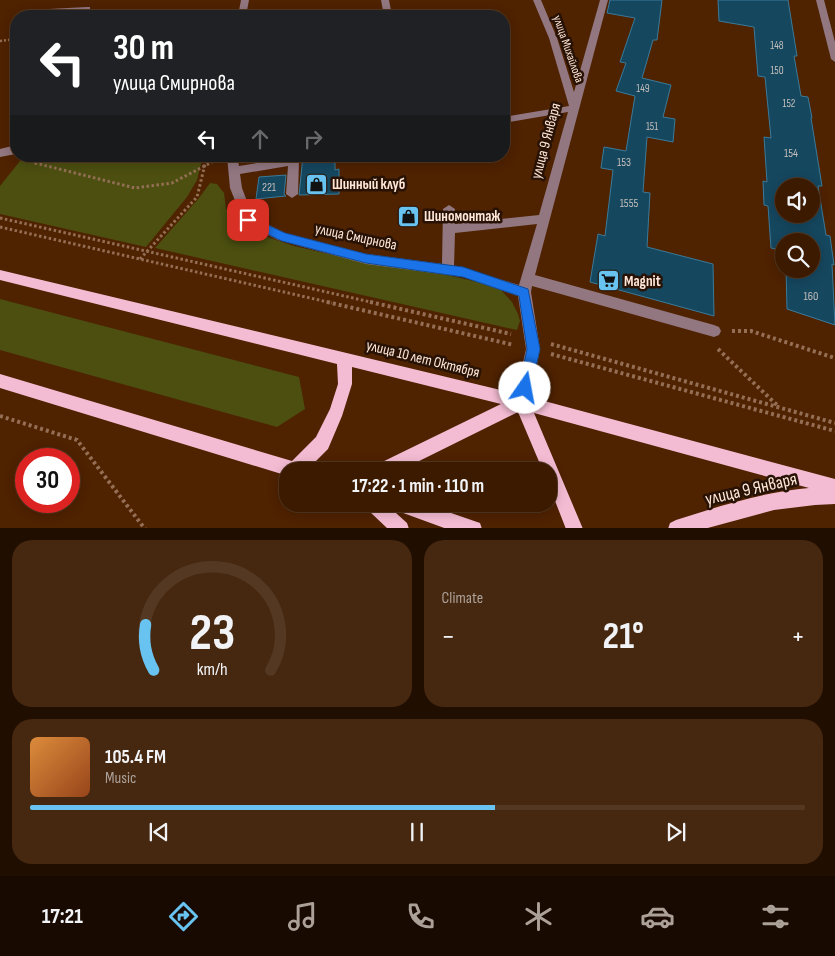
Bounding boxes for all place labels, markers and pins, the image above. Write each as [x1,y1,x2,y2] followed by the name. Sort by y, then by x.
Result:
[304,172,328,196] shop icon: Шинный клуб
[332,175,405,194] place label: Шинный клуб
[227,199,269,241] pin
[396,204,420,228] shop icon: Шиномонтаж
[424,207,501,226] place label: Шиномонтаж
[596,269,620,293] supermarket icon: Magnit
[624,272,661,291] place label: Magnit

